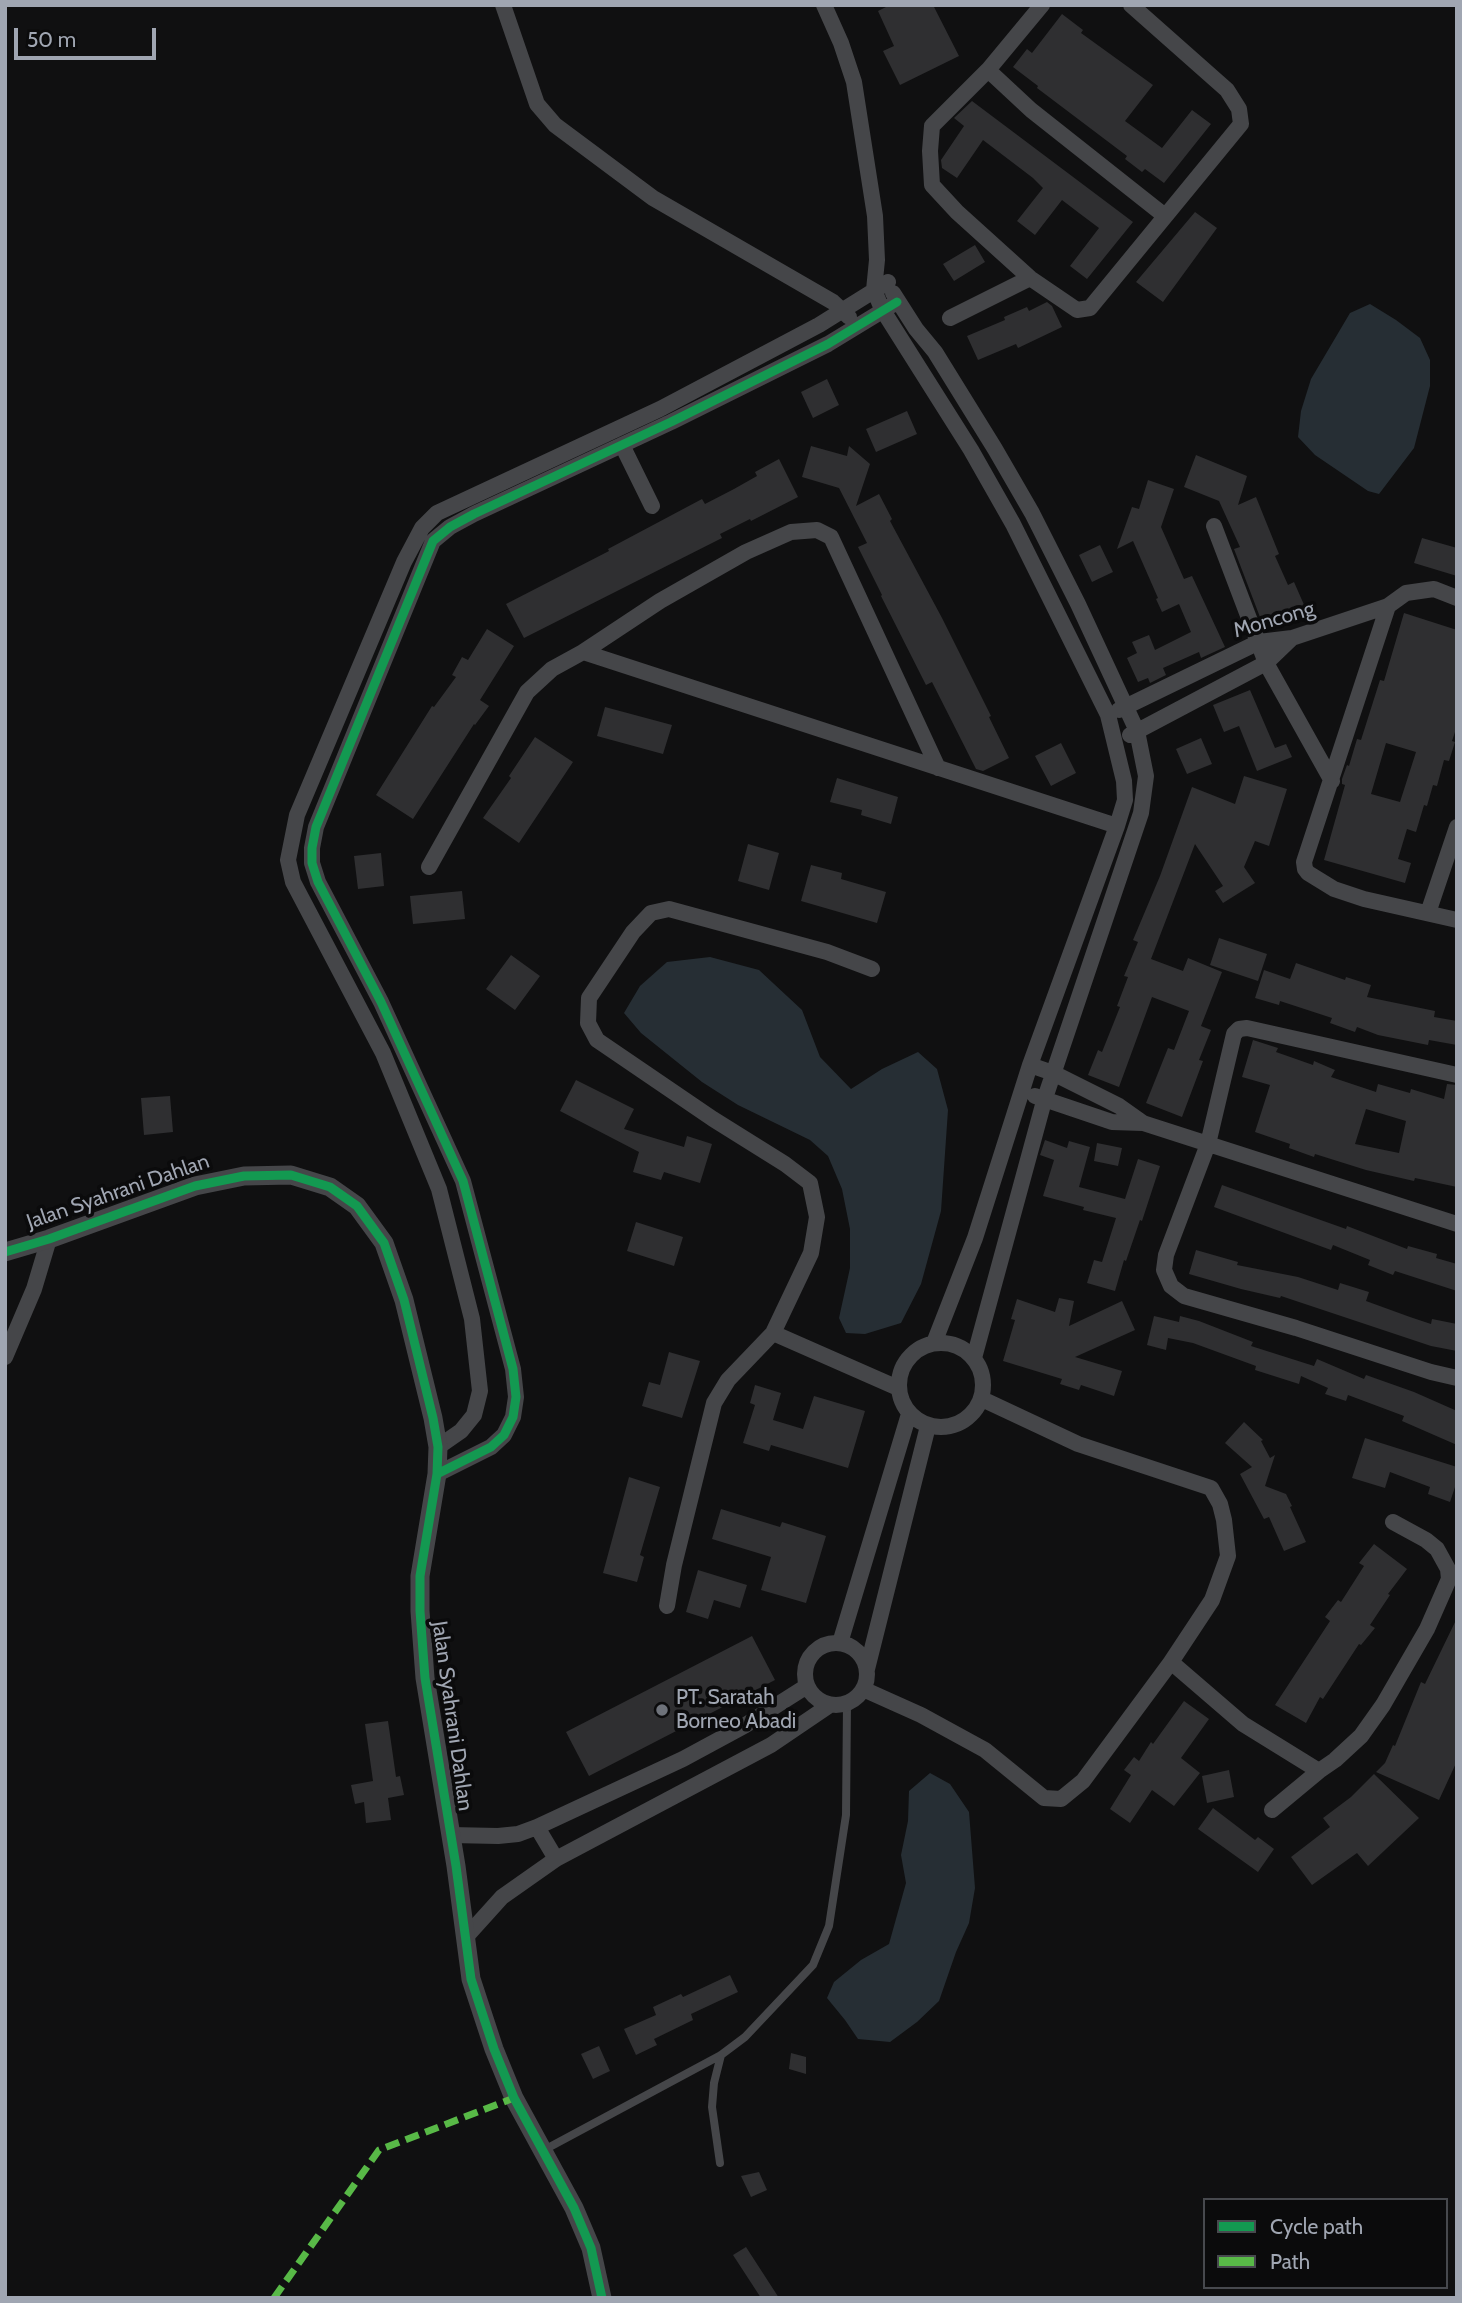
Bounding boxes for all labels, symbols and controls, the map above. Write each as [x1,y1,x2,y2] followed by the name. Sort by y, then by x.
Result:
[18,14,159,58] scale bar
[27,27,76,52] text: 50 m
[1231,596,1317,644] street label: Moncong
[23,1149,213,1235] street label: Jalan Syahrani Dahlan
[426,1619,478,1813] street label: Jalan Syahrani Dahlan
[676,1685,796,1735] place label: PT. Saratah Borneo Abadi
[654,1702,670,1718] marker: PT. Saratah Borneo Abadi
[1203,2198,1448,2289] legend
[1270,2214,1363,2239] text: Cycle path
[1270,2249,1310,2274] text: Path

